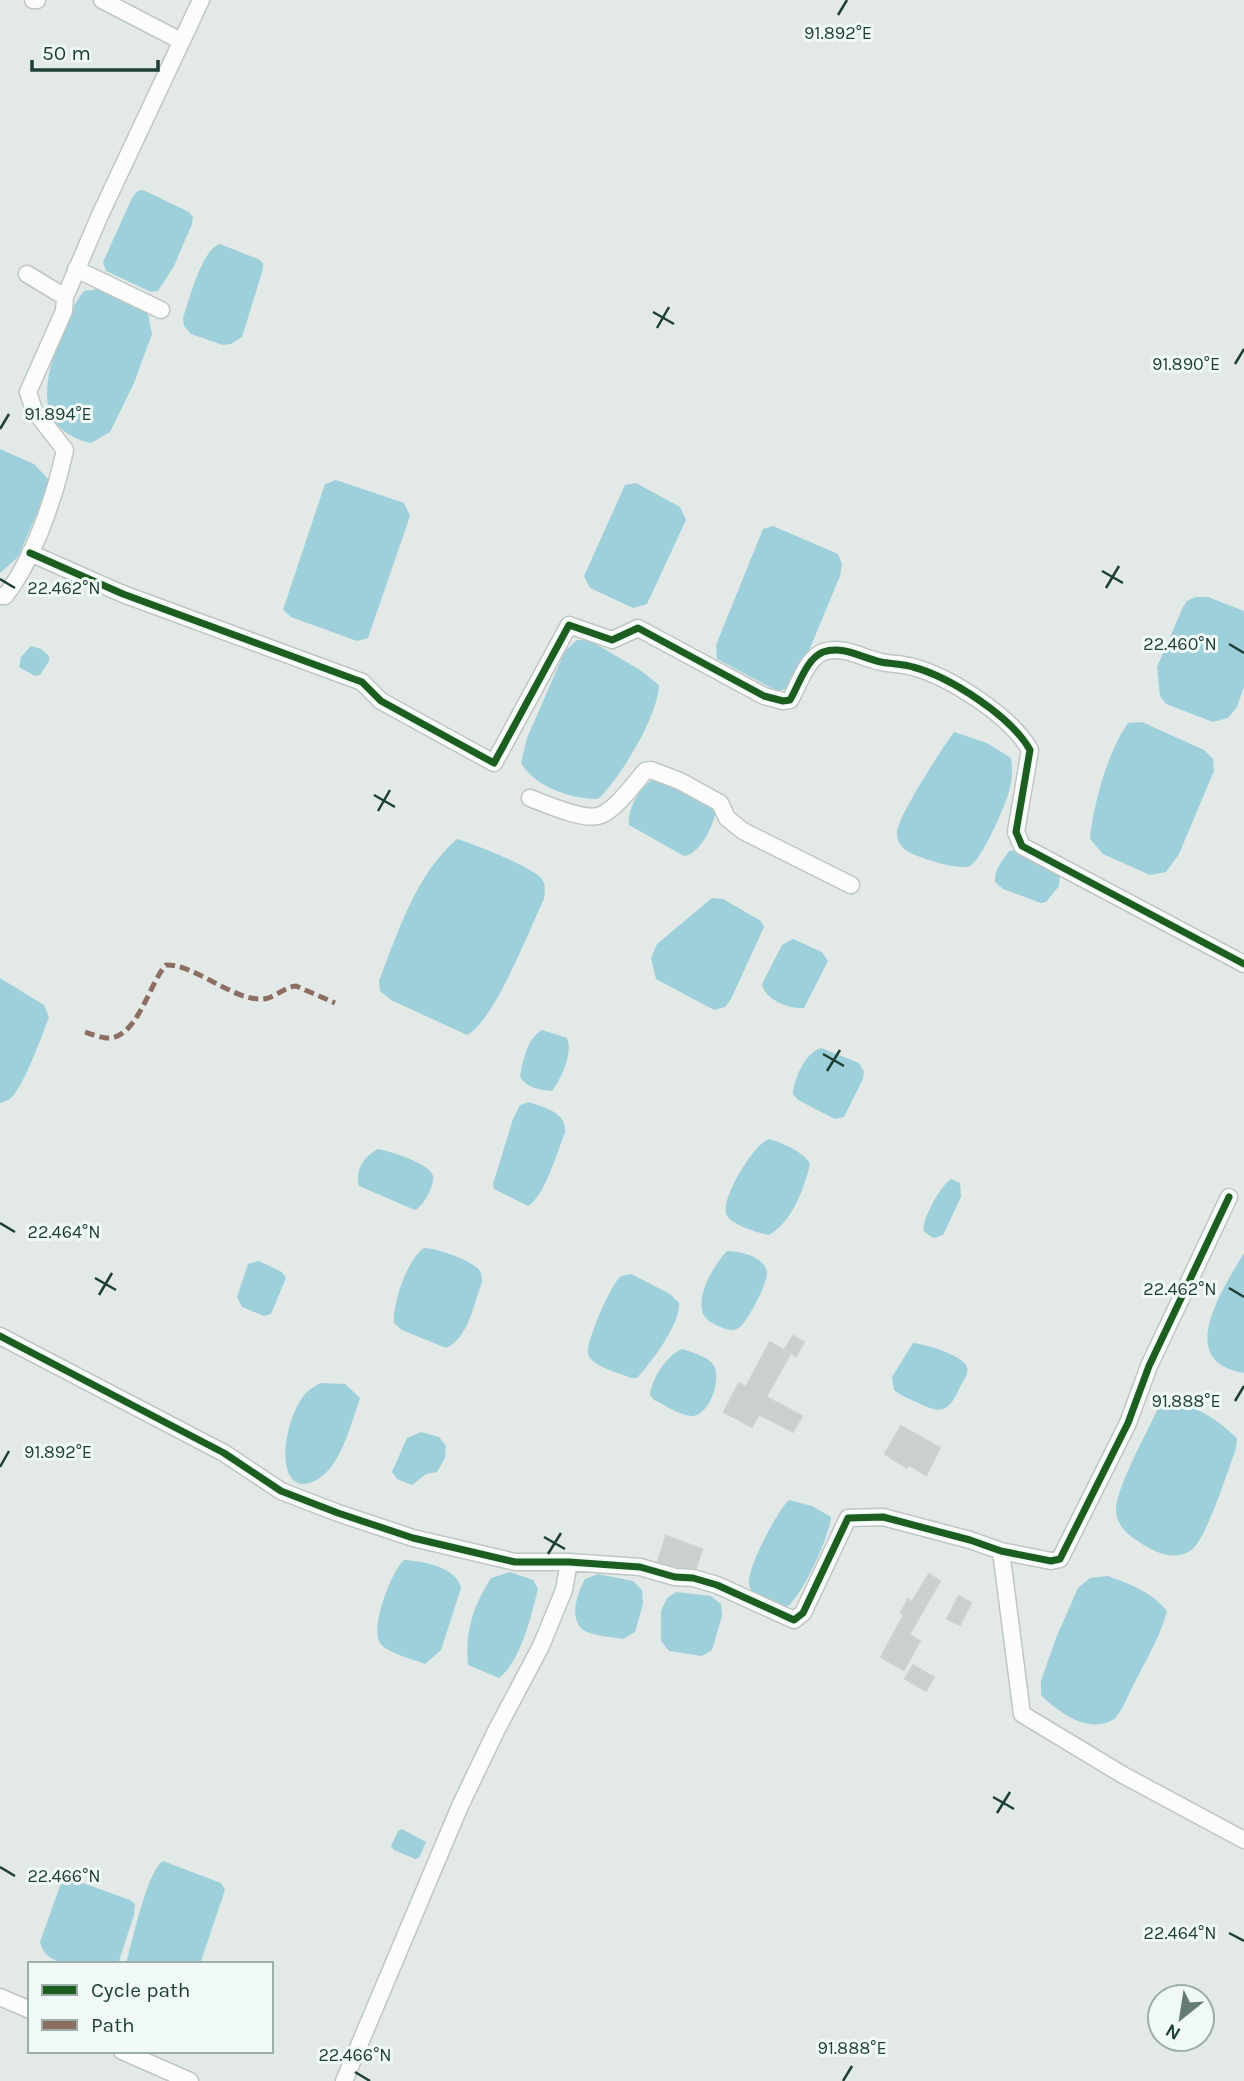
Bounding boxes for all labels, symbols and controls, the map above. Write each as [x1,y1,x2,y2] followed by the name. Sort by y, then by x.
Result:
[804,22,872,44] text: 91.892°E
[32,28,158,72] scale bar
[42,41,91,65] text: 50 m
[1152,353,1220,375] text: 91.890°E
[24,403,92,425] text: 91.894°E
[27,577,101,599] text: 22.462°N
[1143,633,1217,655] text: 22.460°N
[28,1221,100,1243] text: 22.464°N
[1143,1278,1217,1300] text: 22.462°N
[1151,1390,1221,1412] text: 91.888°E
[24,1441,92,1463] text: 91.892°E
[27,1865,101,1887] text: 22.466°N
[1144,1922,1216,1944] text: 22.464°N
[28,1962,273,2053] legend
[91,1978,191,2002] text: Cycle path
[1146,1983,1216,2053] north arrow
[91,2013,135,2037] text: Path
[1162,2019,1184,2045] text: N
[817,2037,887,2059] text: 91.888°E
[318,2044,392,2066] text: 22.466°N

